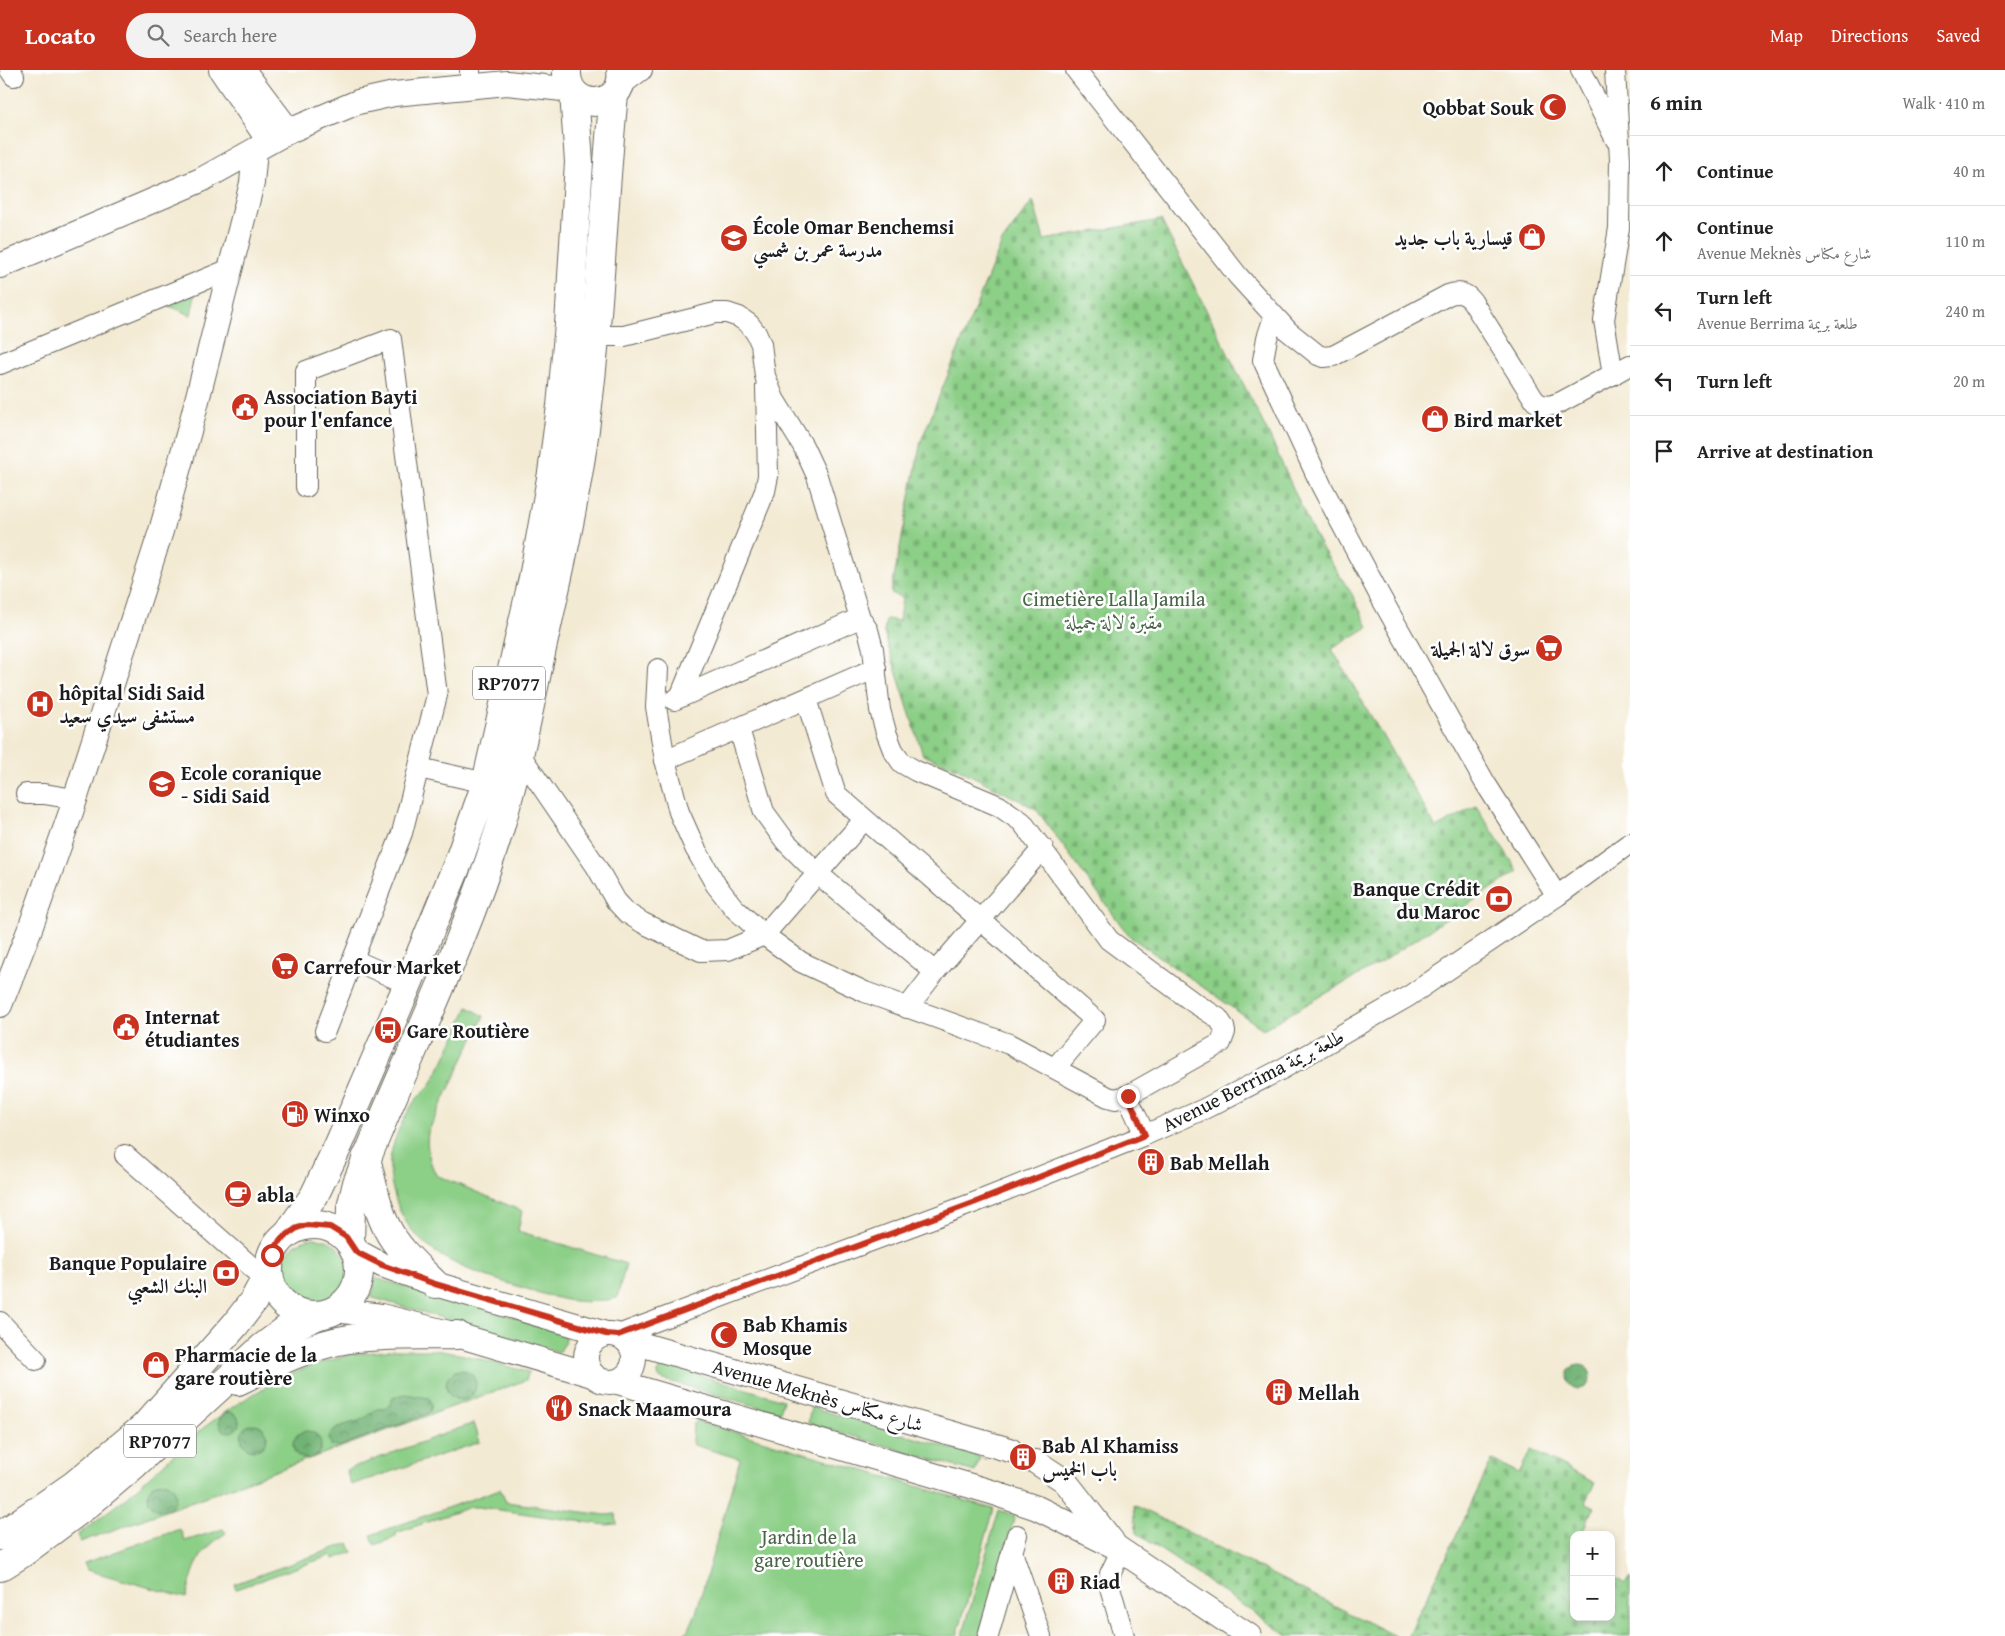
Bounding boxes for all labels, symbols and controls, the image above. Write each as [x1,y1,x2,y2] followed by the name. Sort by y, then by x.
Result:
[126,13,476,58] search box
[25,18,96,53] text: Locato
[144,21,172,49] icon: search
[184,21,277,49] text: Search here
[1770,22,1803,49] text: Map
[1831,22,1908,49] text: Directions
[1936,22,1980,49] text: Saved
[1650,87,1702,118] text: 6 min
[1902,91,1985,115] text: Walk · 410 m
[1538,92,1568,122] mosque icon: Qobbat Souk
[1423,93,1535,122] place label: Qobbat Souk
[1650,157,1678,185] icon: ahead
[1697,157,1774,185] text: Continue
[1953,159,1985,183] text: 40 m
[753,212,954,269] place label: École Omar Benchemsi مدرسة عمر بن شمسي
[1697,213,1774,241] text: Continue
[1517,222,1547,252] shop icon: قيسارية باب جديد
[719,223,749,253] school or university icon: École Omar Benchemsi مدرسة عمر بن شمسي
[1394,223,1513,252] place label: قيسارية باب جديد
[1650,227,1678,255] icon: ahead
[1945,229,1985,253] text: 110 m
[1697,241,1871,265] text: Avenue Meknès شارع مكناس
[1697,283,1772,311] text: Turn left
[1650,297,1678,325] icon: left
[1945,299,1985,323] text: 240 m
[1697,311,1858,335] text: Avenue Berrima طلعة بريمة
[1650,367,1678,395] icon: left
[1697,367,1772,395] text: Turn left
[1953,369,1985,393] text: 20 m
[264,382,418,434] place label: Association Bayti pour l'enfance
[230,392,260,422] public building icon: Association Bayti pour l'enfance
[1420,404,1450,434] shop icon: Bird market
[1454,405,1563,434] place label: Bird market
[1650,437,1678,465] icon: arrive
[1697,437,1873,465] text: Arrive at destination
[1022,584,1206,636] park label: Cimetière Lalla Jamila مقبرة لالة جميلة
[1534,633,1564,663] supermarket icon: سوق لالة الجميلة
[1429,634,1530,663] place label: سوق لالة الجميلة
[473,666,545,700] road number: RP7077
[59,678,205,733] place label: hôpital Sidi Said مستشفى سيدي سعيد
[25,689,55,719] hospital icon: hôpital Sidi Said مستشفى سيدي سعيد
[181,758,322,810] place label: Ecole coranique - Sidi Said
[147,769,177,799] school or university icon: Ecole coranique - Sidi Said
[1353,874,1480,926] place label: Banque Crédit du Maroc
[1484,884,1514,914] bank icon: Banque Crédit du Maroc
[270,951,300,981] supermarket icon: Carrefour Market
[304,952,462,981] place label: Carrefour Market
[145,1002,240,1054] place label: Internat étudiantes
[111,1012,141,1042] public building icon: Internat étudiantes
[373,1015,403,1045] bus stop icon: Gare Routière
[407,1016,530,1045] place label: Gare Routière
[1157,1021,1349,1139] street label: Avenue Berrima طلعة بريمة
[1117,1085,1140,1108] route end
[280,1099,310,1129] fuel station icon: Winxo
[314,1100,370,1129] place label: Winxo
[1136,1147,1166,1177] building icon: Bab Mellah
[1170,1148,1270,1177] place label: Bab Mellah
[223,1179,253,1209] cafe icon: abla
[257,1180,295,1209] place label: abla
[261,1244,284,1267] route start
[49,1248,207,1306] place label: Banque Populaire البنك الشعبي
[211,1258,241,1288] bank icon: Banque Populaire البنك الشعبي
[743,1310,848,1362] place label: Bab Khamis Mosque
[709,1320,739,1350] mosque icon: Bab Khamis Mosque
[175,1340,318,1392] place label: Pharmacie de la gare routière
[141,1350,171,1380] shop icon: Pharmacie de la gare routière
[708,1351,927,1443] street label: Avenue Meknès شارع مكناس
[1264,1377,1294,1407] building icon: Mellah
[1298,1378,1360,1407] place label: Mellah
[544,1393,574,1423] restaurant icon: Snack Maamoura
[578,1394,732,1423] place label: Snack Maamoura
[124,1424,196,1458] road number: RP7077
[1042,1431,1179,1483] place label: Bab Al Khamiss باب الخميس
[1008,1442,1038,1472] building icon: Bab Al Khamiss باب الخميس
[754,1522,864,1574] park label: Jardin de la gare routière
[1570,1531,1615,1621] map controls
[1570,1531,1615,1576] button: +
[1046,1566,1076,1596] building icon: Riad
[1080,1567,1121,1596] place label: Riad
[1570,1576,1615,1621] button: −

